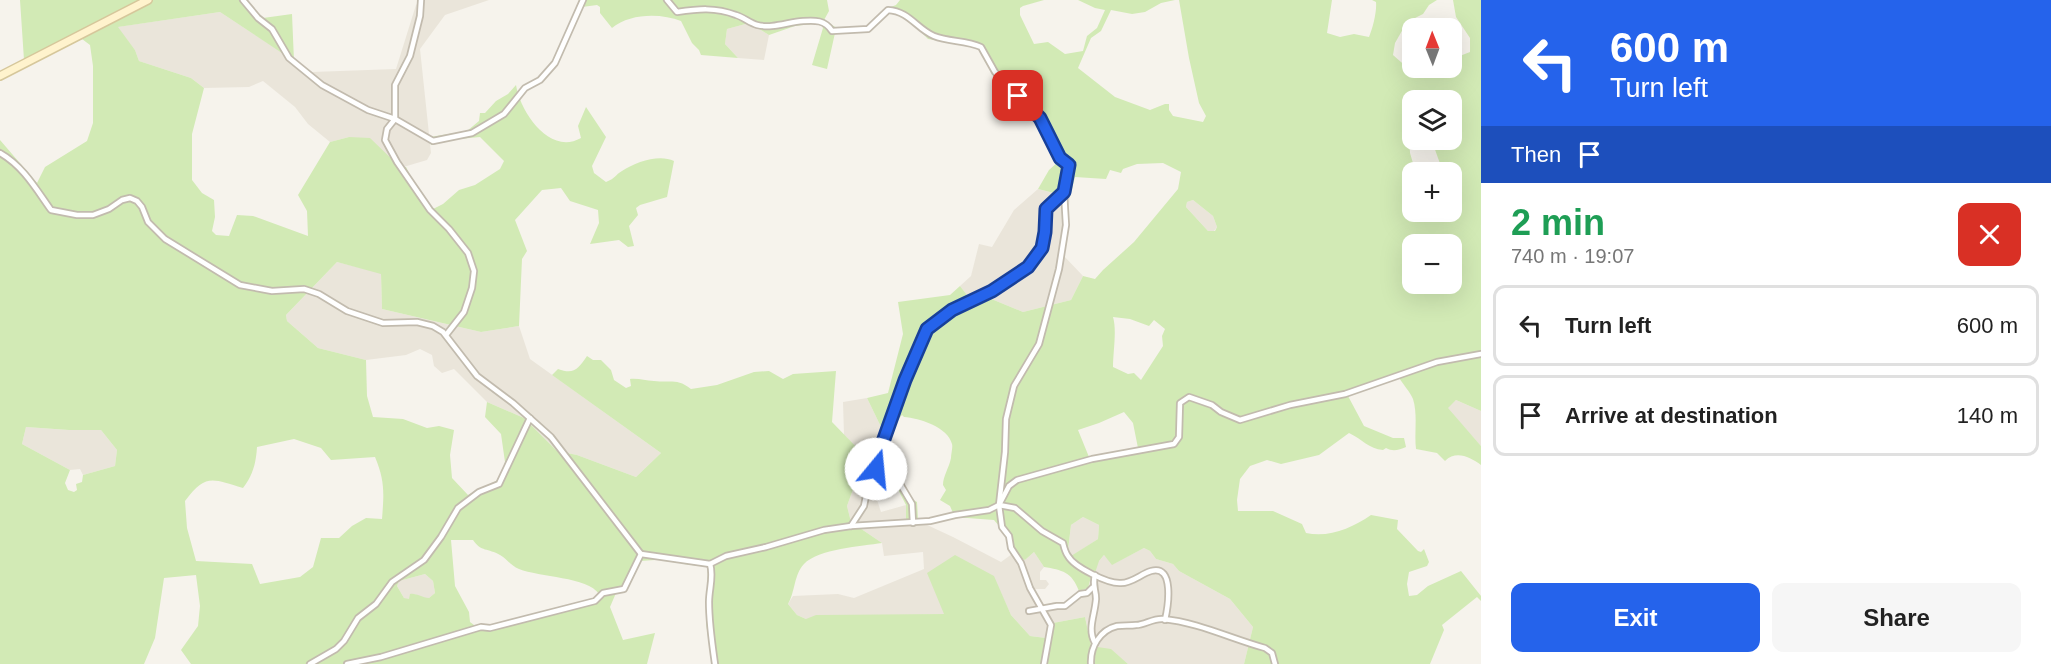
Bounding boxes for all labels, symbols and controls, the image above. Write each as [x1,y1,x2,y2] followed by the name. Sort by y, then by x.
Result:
[1402,18,1462,78] north arrow
[1402,18,1462,294] map controls
[1511,24,1589,102] icon: left
[1610,24,1729,71] text: 600 m
[992,70,1043,121] pin
[1610,73,1708,103] text: Turn left
[1001,79,1034,112] icon: arrive
[1402,90,1462,150] button: layers
[1573,138,1606,171] icon: arrive
[1511,142,1561,167] text: Then
[1402,162,1462,222] button: +
[1511,202,1605,243] text: 2 min
[1958,203,2021,266] button: close
[1402,234,1462,294] button: −
[1511,245,1634,267] text: 740 m · 19:07
[1514,309,1547,342] icon: left
[1565,313,1651,338] text: Turn left
[1957,313,2018,338] text: 600 m
[1514,399,1547,432] icon: arrive
[1565,403,1778,428] text: Arrive at destination
[1957,403,2018,428] text: 140 m
[844,437,908,501] position arrow
[1511,583,1760,652] button: Exit
[1772,583,2021,652] button: Share

